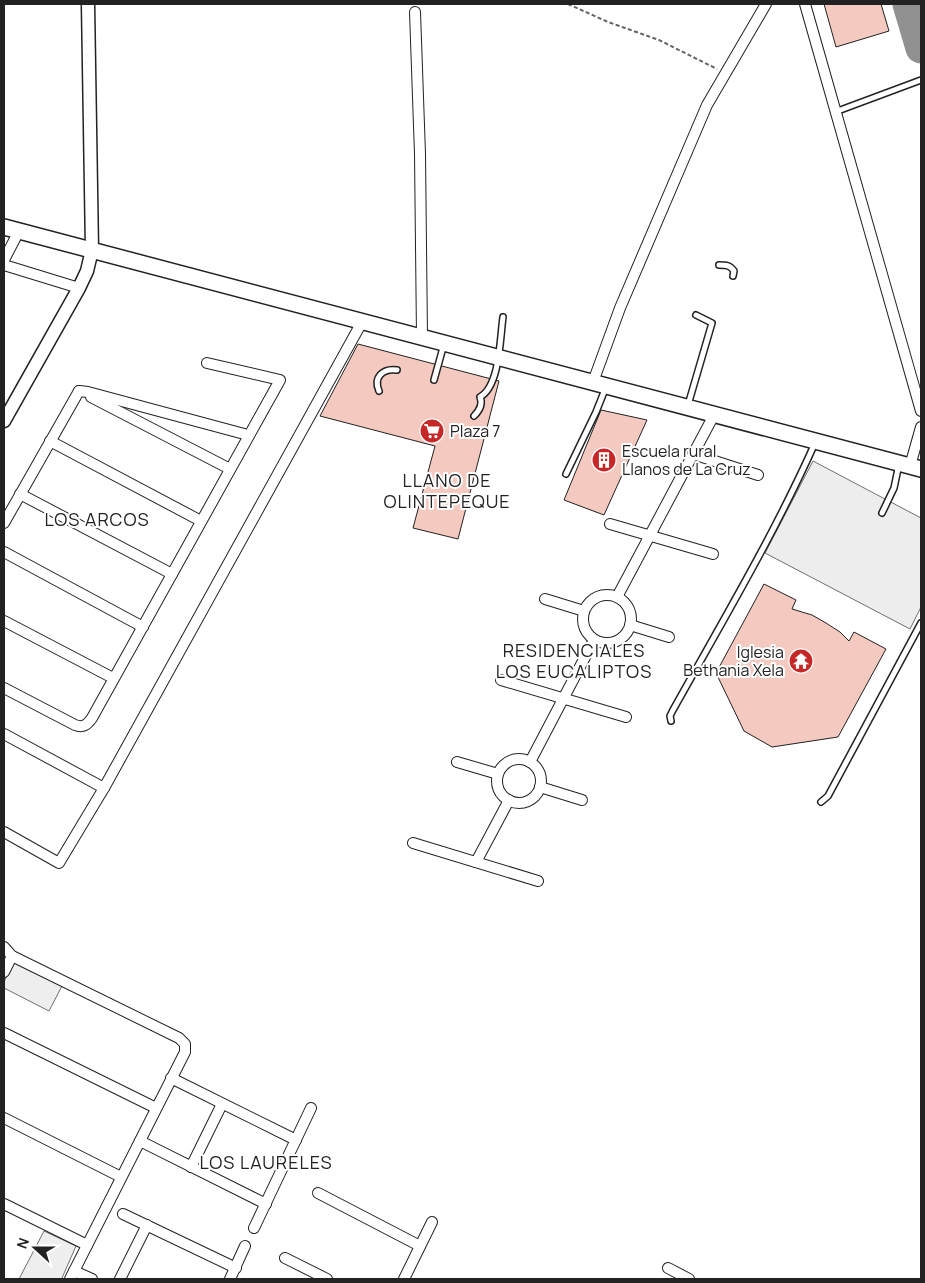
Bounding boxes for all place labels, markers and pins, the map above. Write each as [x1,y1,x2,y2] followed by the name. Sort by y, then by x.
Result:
[419,418,445,444] supermarket icon: Plaza 7
[450,420,500,442] place label: Plaza 7
[622,440,751,480] place label: Escuela rural Llanos de La Cruz
[591,447,617,473] building icon: Escuela rural Llanos de La Cruz
[683,641,784,681] place label: Iglesia Bethania Xela
[788,648,814,674] temple icon: Iglesia Bethania Xela

